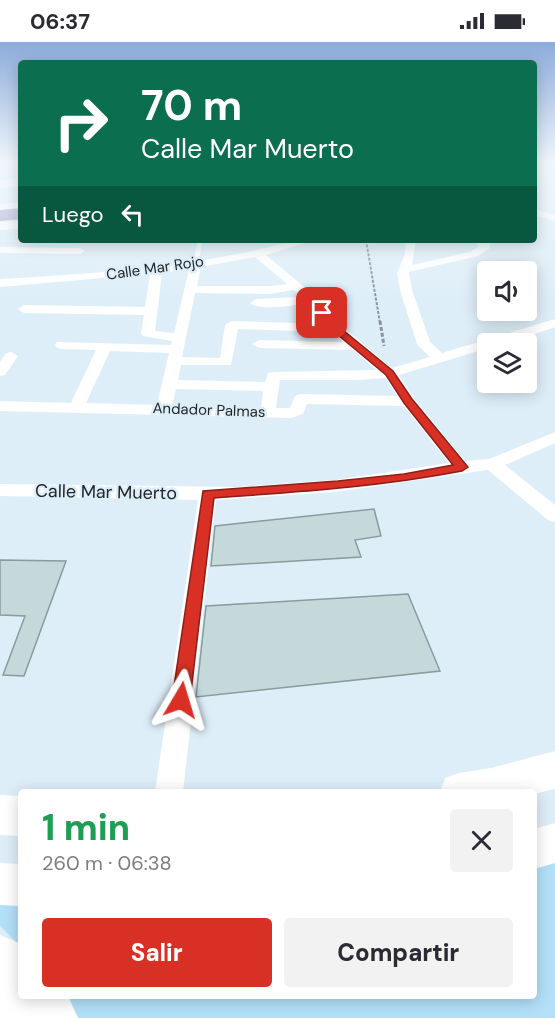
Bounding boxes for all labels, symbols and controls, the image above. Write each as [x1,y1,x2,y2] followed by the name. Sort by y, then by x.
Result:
[30,7,90,36] text: 06:37
[141,78,242,133] text: 70 m
[42,84,120,162] icon: right
[141,131,354,166] text: Calle Mar Muerto
[116,198,149,231] icon: left
[42,200,104,229] text: Luego
[105,251,205,285] street label: Calle Mar Rojo
[477,261,537,393] map controls
[477,261,537,321] button: sound
[296,287,347,338] pin
[305,296,338,329] icon: arrive
[477,333,537,393] button: layers
[152,398,266,422] street label: Andador Palmas
[35,479,177,505] street label: Calle Mar Muerto
[149,668,213,732] position arrow
[42,804,130,851] text: 1 min
[450,809,513,872] button: close
[42,850,172,876] text: 260 m · 06:38
[42,918,272,987] button: Salir
[284,918,513,987] button: Compartir

